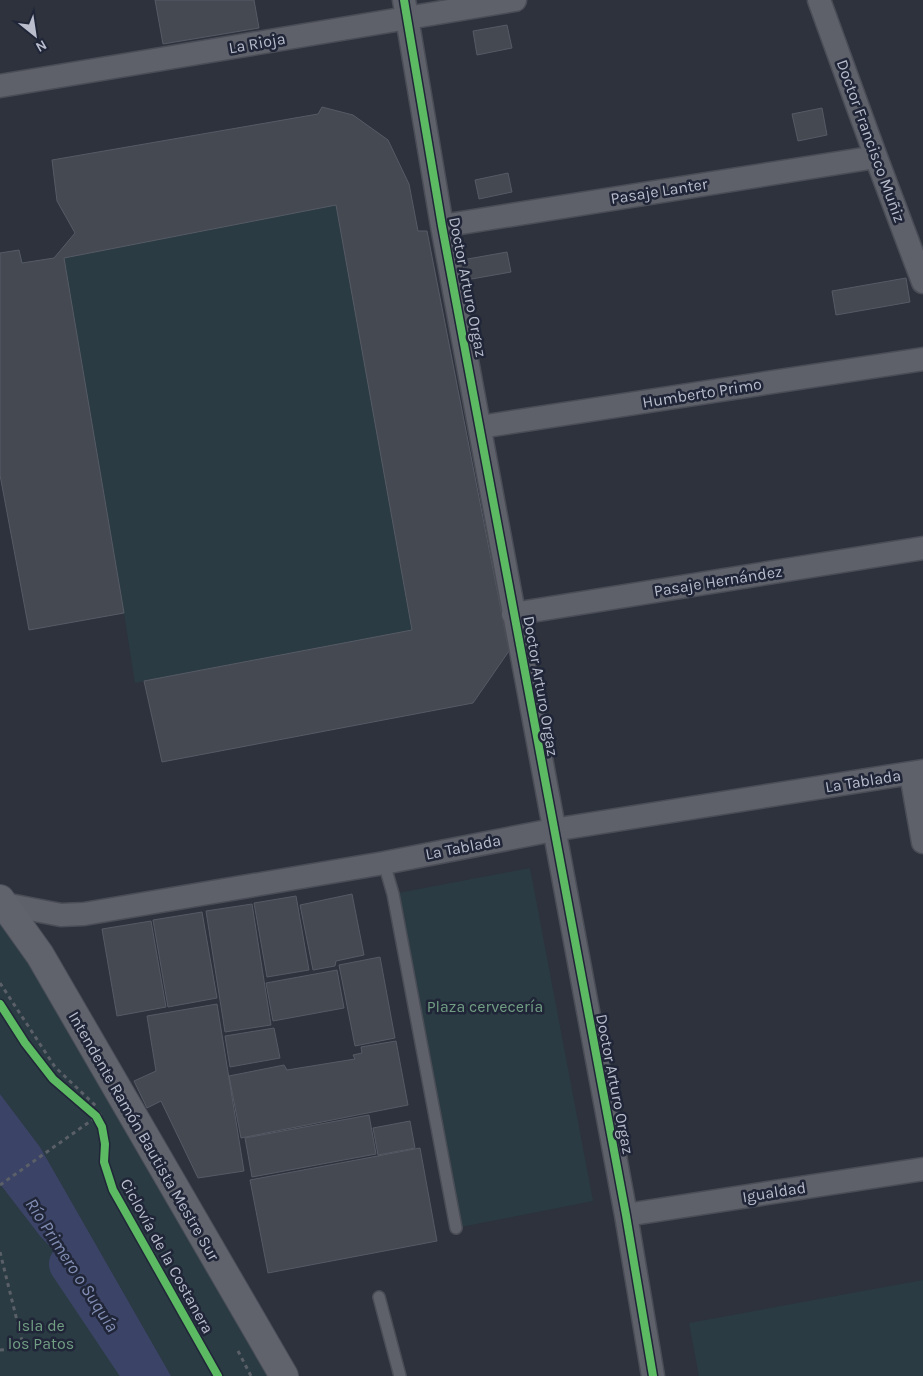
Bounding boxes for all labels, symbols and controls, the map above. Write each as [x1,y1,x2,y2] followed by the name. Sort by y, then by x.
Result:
[10,10,60,60] north arrow
[227,29,287,57] street label: La Rioja
[33,36,50,56] text: N
[833,57,909,225] street label: Doctor Francisco Muñiz
[609,174,709,208] street label: Pasaje Lanter
[445,215,491,359] street label: Doctor Arturo Orgaz
[641,374,763,412] street label: Humberto Primo
[652,561,784,601] street label: Pasaje Hernández
[519,614,563,758] street label: Doctor Arturo Orgaz
[824,766,902,796] street label: La Tablada
[424,830,502,864] street label: La Tablada
[427,997,543,1016] park label: Plaza cervecería
[65,1008,223,1264] street label: Intendente Ramón Bautista Mestre Sur
[592,1012,638,1156] street label: Doctor Arturo Orgaz
[116,1175,218,1337] street label: Ciclovía de la Costanera
[741,1178,807,1206] street label: Igualdad
[20,1194,124,1336] water label: Río Primero o Suquía
[8,1316,74,1353] park label: Isla de los Patos

